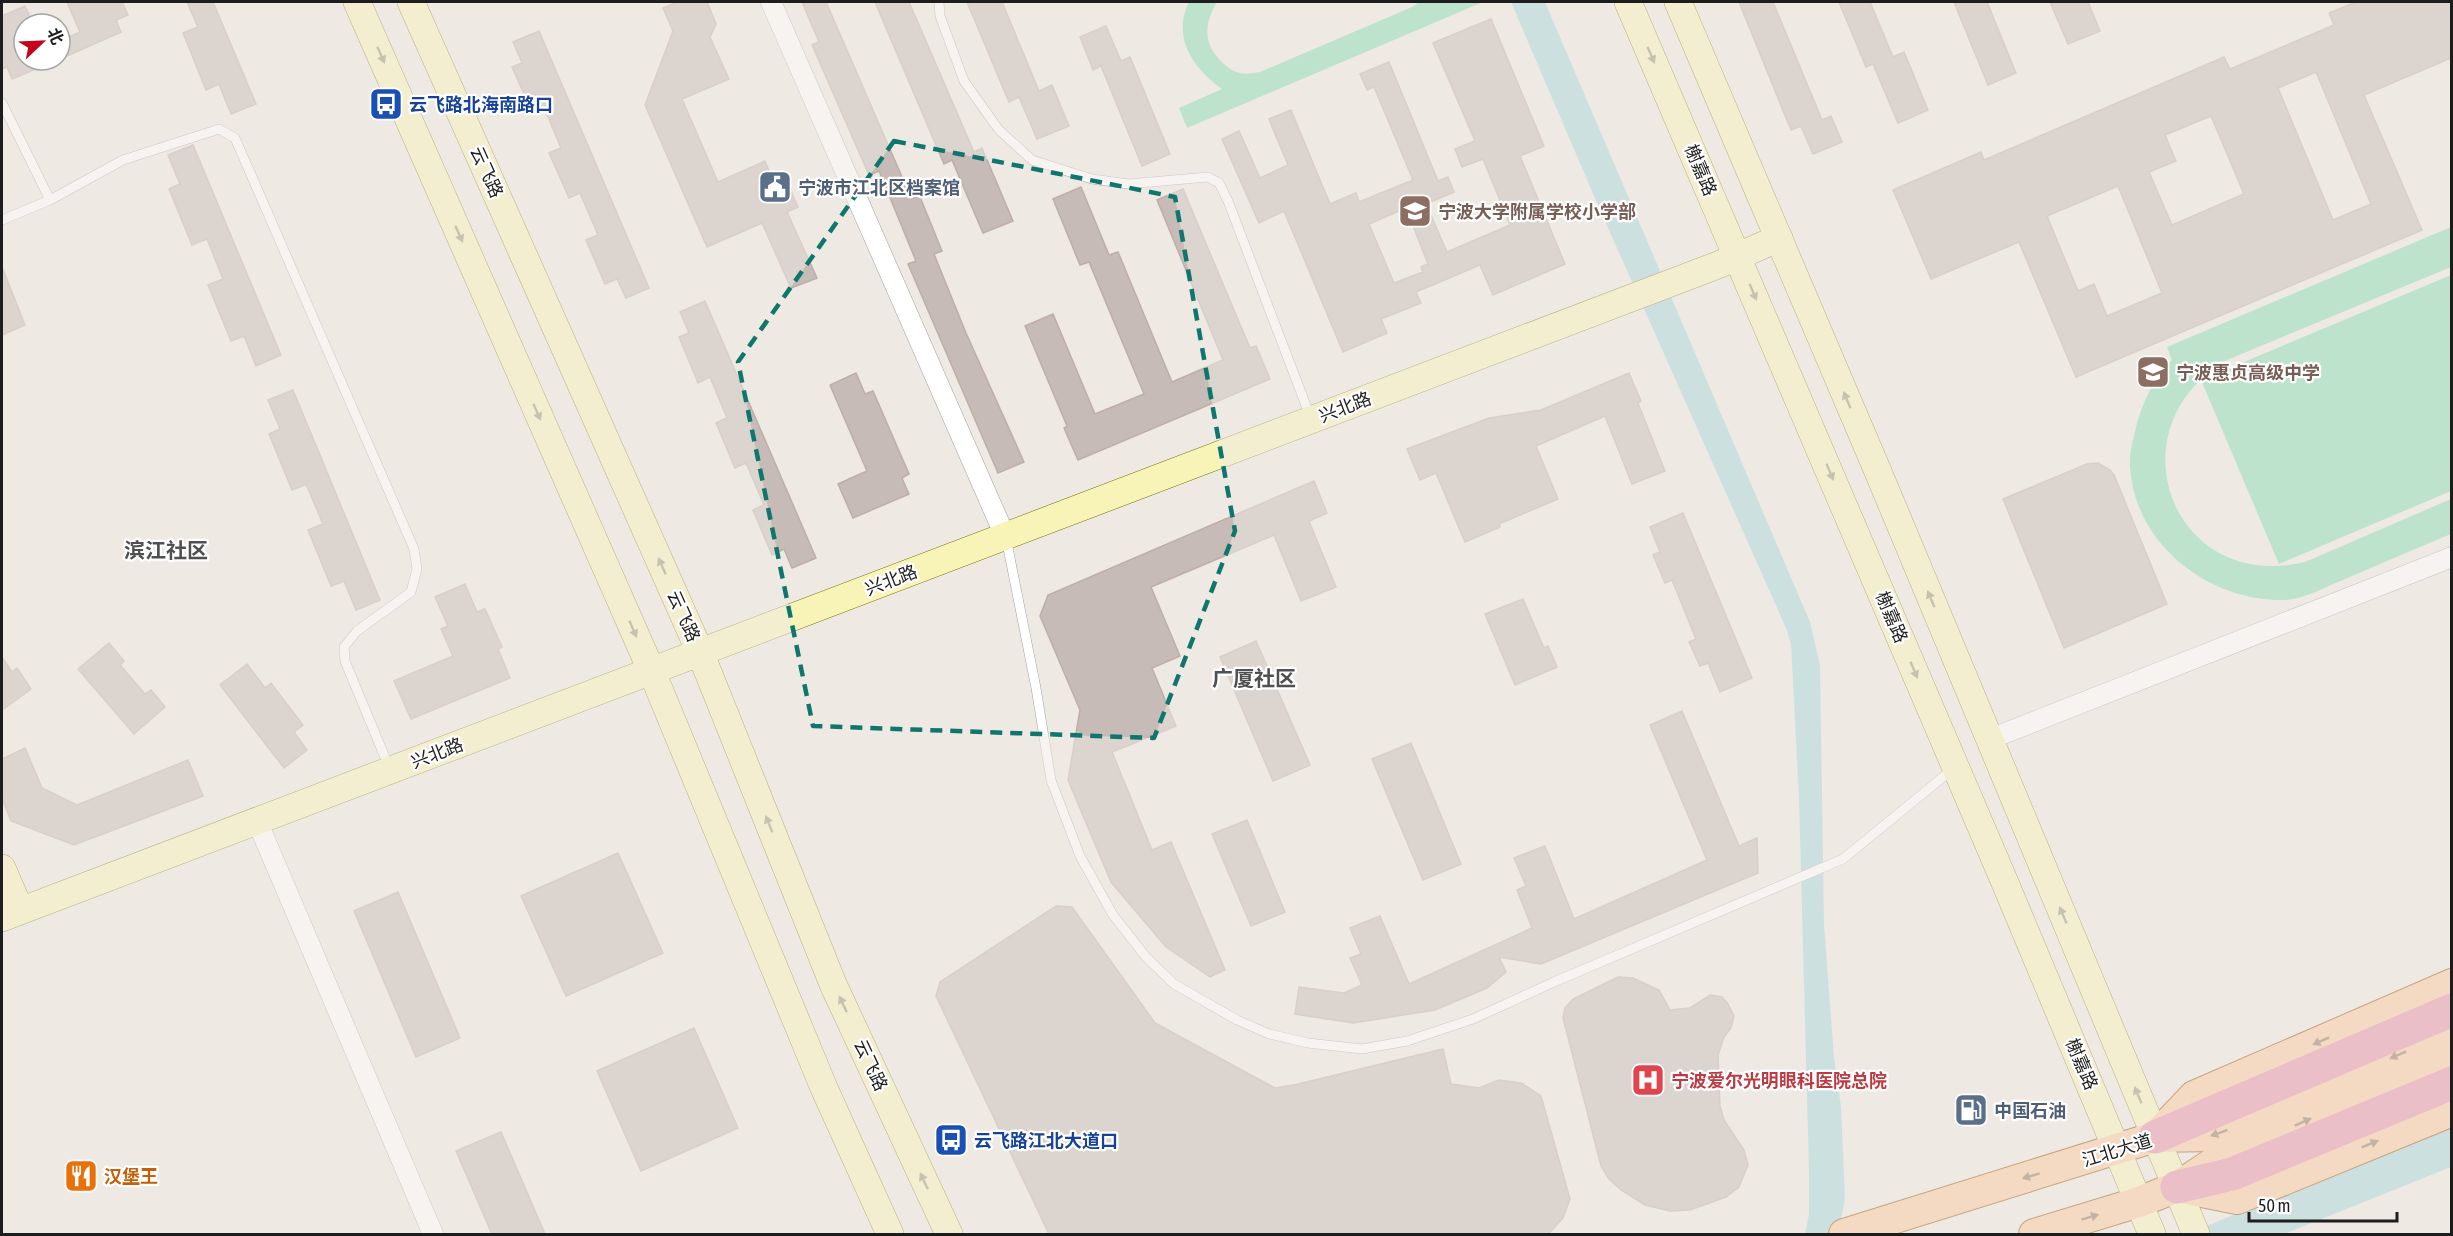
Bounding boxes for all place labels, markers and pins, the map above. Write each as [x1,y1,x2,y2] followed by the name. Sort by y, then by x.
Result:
[368,86,404,122] bus stop icon: 云飞路北海南路口
[409,94,553,115] place label: 云飞路北海南路口
[757,169,793,205] public building icon: 宁波市江北区档案馆
[798,177,960,198] place label: 宁波市江北区档案馆
[1397,193,1433,229] school or university icon: 宁波大学附属学校小学部
[1438,201,1636,222] place label: 宁波大学附属学校小学部
[2135,354,2171,390] school or university icon: 宁波惠贞高级中学
[2176,362,2320,383] place label: 宁波惠贞高级中学
[1630,1062,1666,1098] hospital icon: 宁波爱尔光明眼科医院总院
[1671,1070,1887,1091] place label: 宁波爱尔光明眼科医院总院
[1953,1092,1989,1128] fuel station icon: 中国石油
[1994,1100,2066,1121] place label: 中国石油
[933,1122,969,1158] bus stop icon: 云飞路江北大道口
[974,1130,1118,1151] place label: 云飞路江北大道口
[63,1158,99,1194] restaurant icon: 汉堡王
[104,1166,158,1187] place label: 汉堡王

